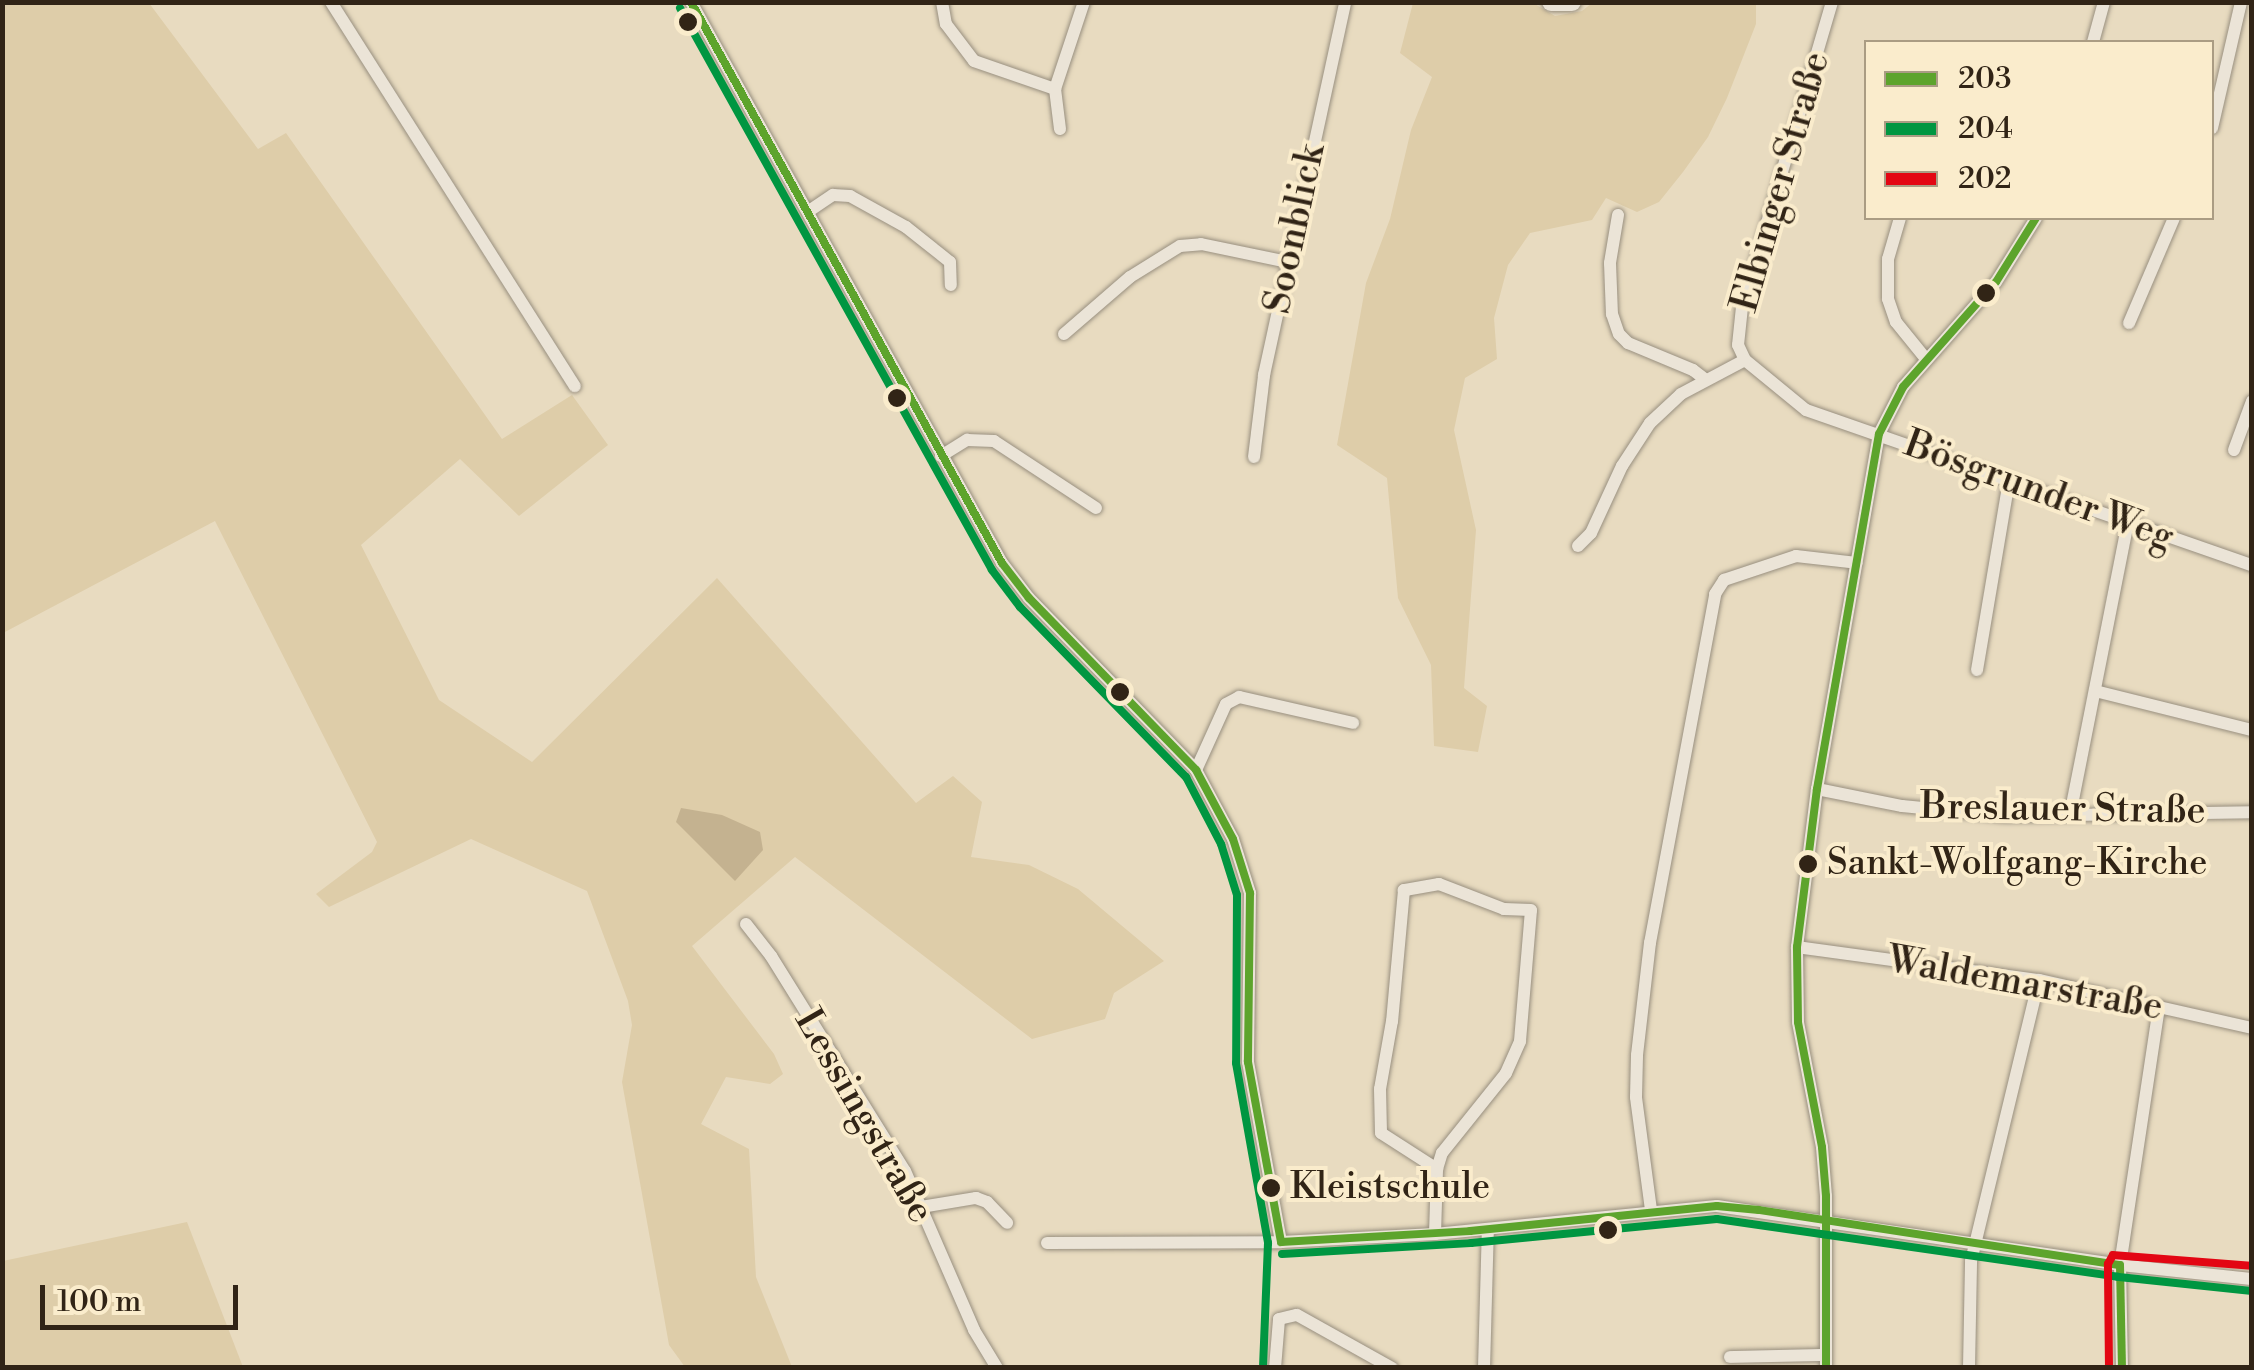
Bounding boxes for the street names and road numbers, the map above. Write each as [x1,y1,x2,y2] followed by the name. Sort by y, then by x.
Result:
[1722,47,1840,317] street label: Elbinger Straße
[1255,140,1335,318] street label: Soonblick
[1898,421,2180,561] street label: Bösgrunder Weg
[1920,784,2206,834] street label: Breslauer Straße
[1884,937,2166,1031] street label: Waldemarstraße
[785,1001,943,1231] street label: Lessingstraße

